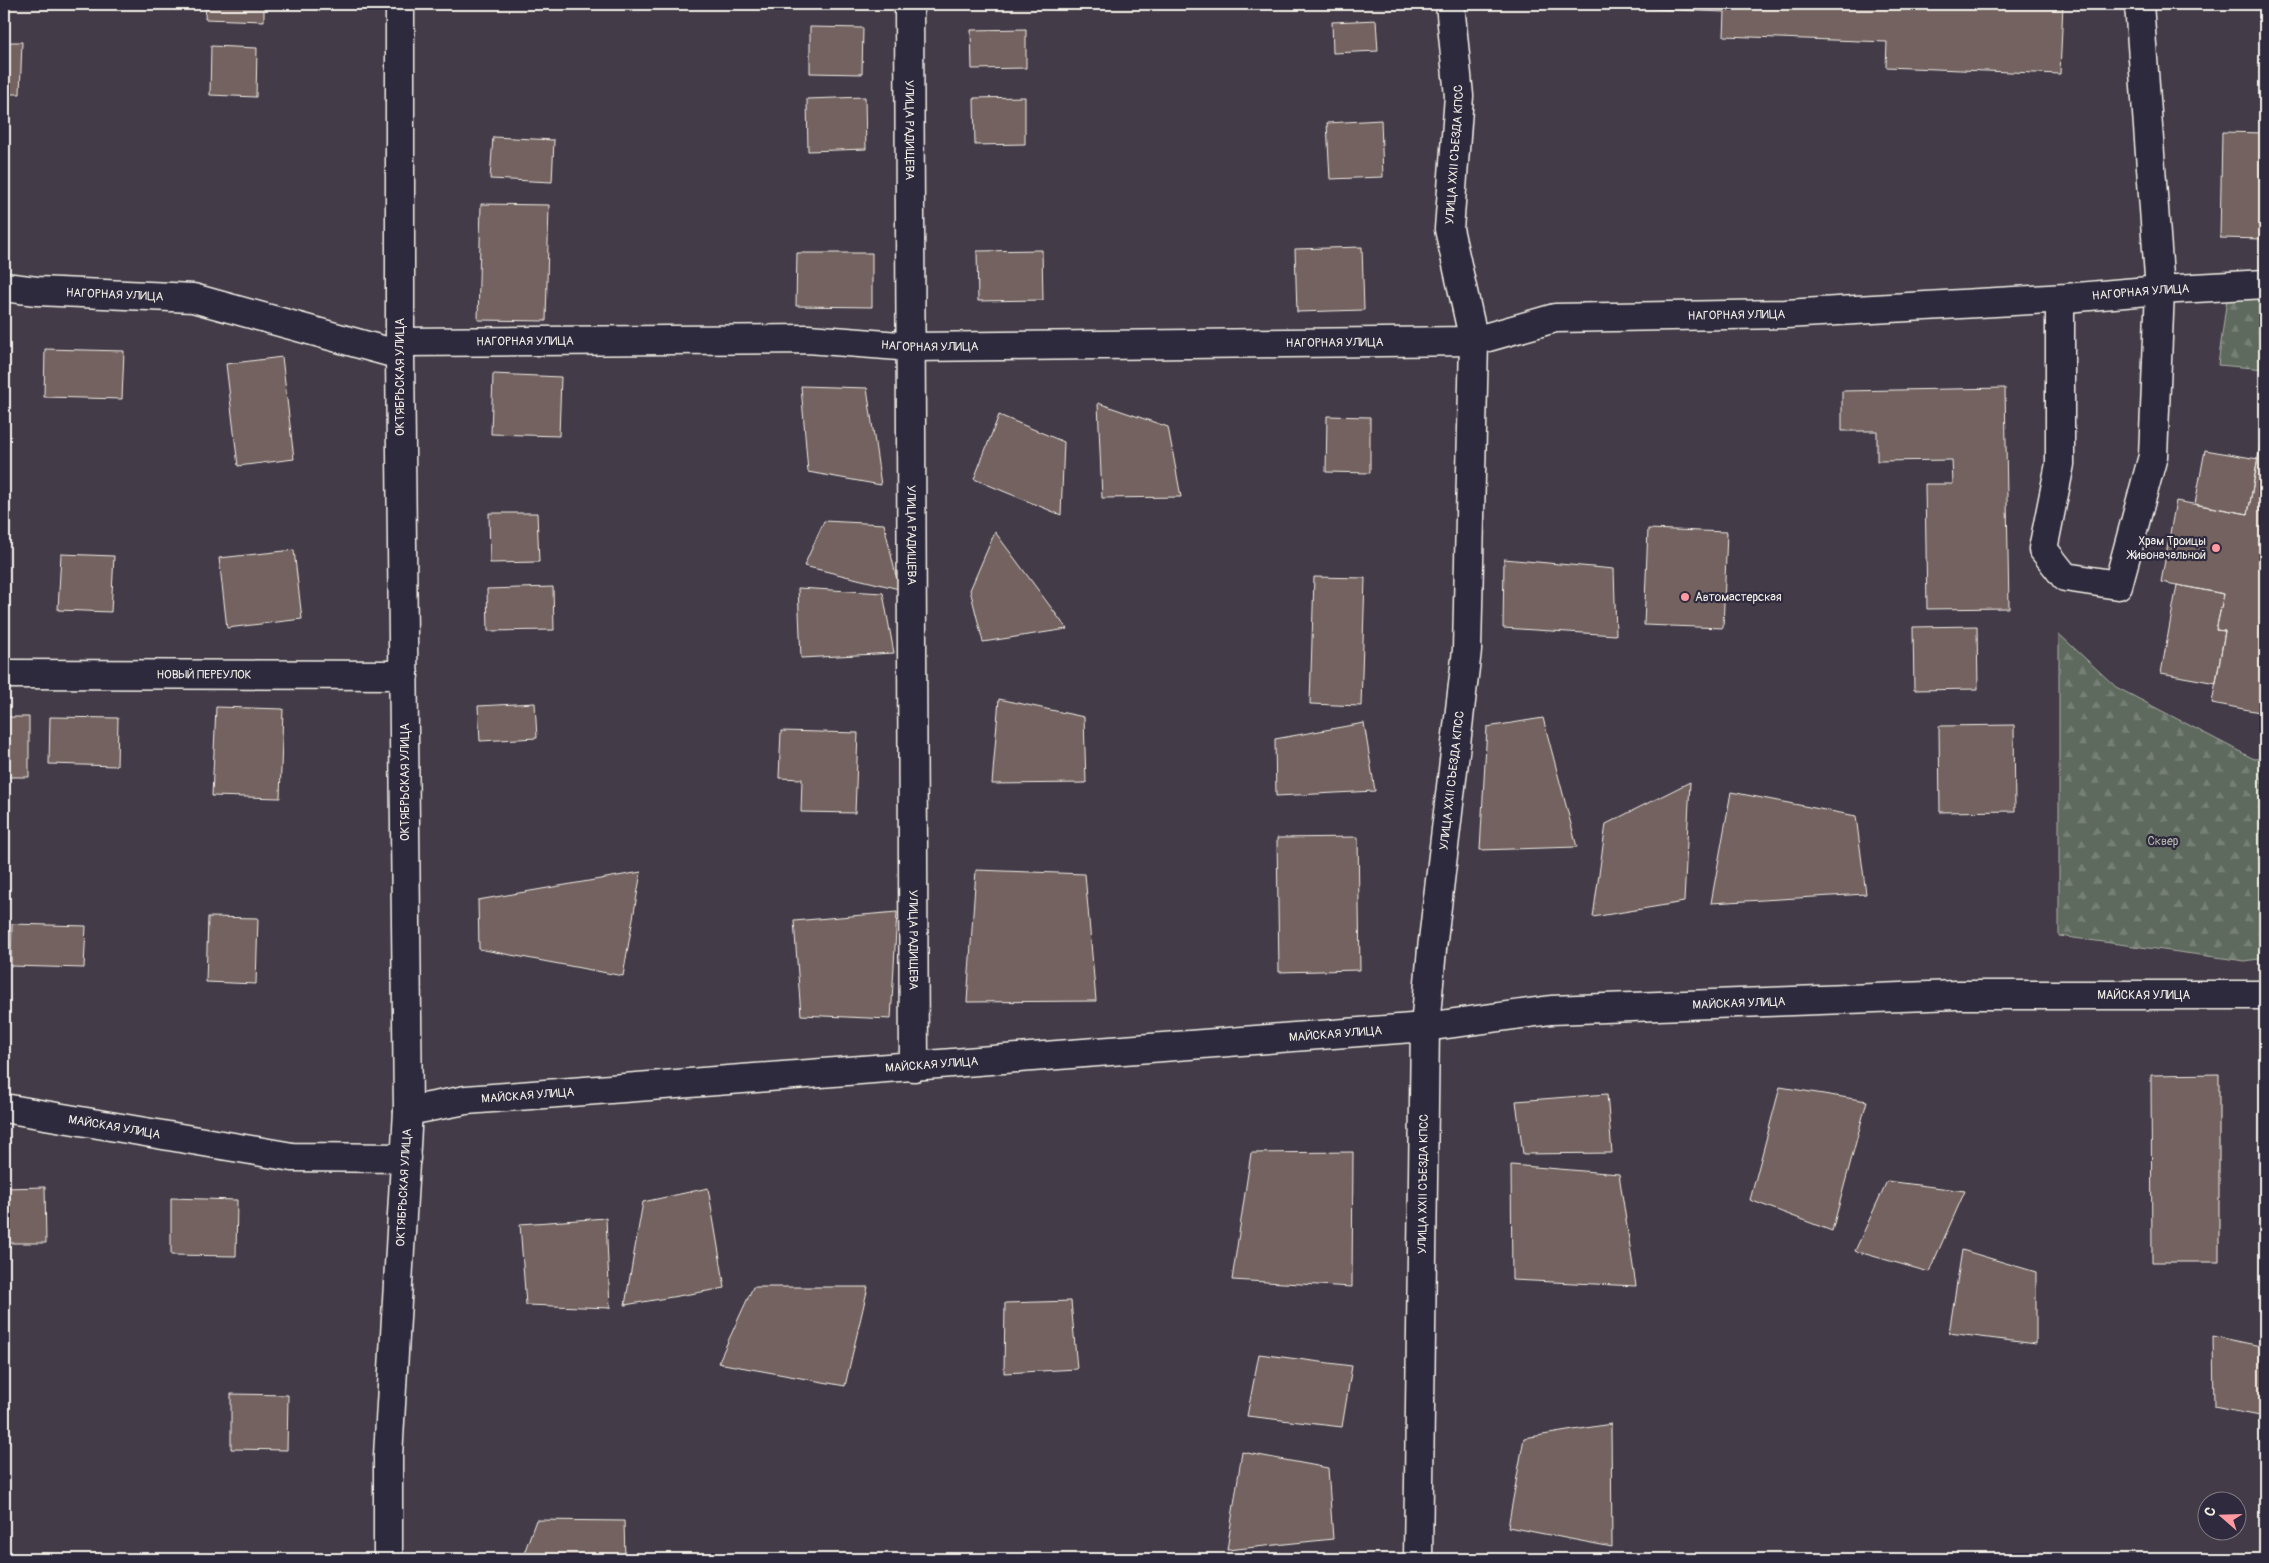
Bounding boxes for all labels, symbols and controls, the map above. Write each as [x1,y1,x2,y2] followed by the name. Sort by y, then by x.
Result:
[901,80,917,180] street label: УЛИЦА РАДИЩЕВА
[1442,84,1467,225] street label: УЛИЦА XXII СЪЕЗДА КПСС
[2091,281,2190,304] street label: НАГОРНАЯ УЛИЦА
[66,285,164,305] street label: НАГОРНАЯ УЛИЦА
[1687,307,1786,324] street label: НАГОРНАЯ УЛИЦА
[393,318,408,436] street label: ОКТЯБРЬСКАЯ УЛИЦА
[476,334,574,349] street label: НАГОРНАЯ УЛИЦА
[1286,335,1384,351] street label: НАГОРНАЯ УЛИЦА
[880,338,979,355] street label: НАГОРНАЯ УЛИЦА
[903,485,919,585] street label: УЛИЦА РАДИЩЕВА
[2126,534,2206,563] place label: Храм Троицы Живоначальной
[2210,542,2222,554] marker: Храм Троицы Живоначальной
[1695,590,1782,605] place label: Автомастерская
[1679,591,1691,603] marker: Автомастерская
[156,667,252,683] street label: НОВЫЙ ПЕРЕУЛОК
[1437,710,1468,851] street label: УЛИЦА XXII СЪЕЗДА КПСС
[398,723,413,841] street label: ОКТЯБРЬСКАЯ УЛИЦА
[2147,834,2179,849] park label: Сквер
[905,890,921,990] street label: УЛИЦА РАДИЩЕВА
[2097,988,2191,1003] street label: МАЙСКАЯ УЛИЦА
[1692,994,1786,1013] street label: МАЙСКАЯ УЛИЦА
[1288,1023,1383,1045] street label: МАЙСКАЯ УЛИЦА
[885,1054,979,1076] street label: МАЙСКАЯ УЛИЦА
[481,1085,575,1107] street label: МАЙСКАЯ УЛИЦА
[67,1112,162,1143] street label: МАЙСКАЯ УЛИЦА
[1415,1114,1432,1254] street label: УЛИЦА XXII СЪЕЗДА КПСС
[393,1128,415,1247] street label: ОКТЯБРЬСКАЯ УЛИЦА
[2196,1490,2246,1540] north arrow
[2201,1504,2220,1519] text: С

